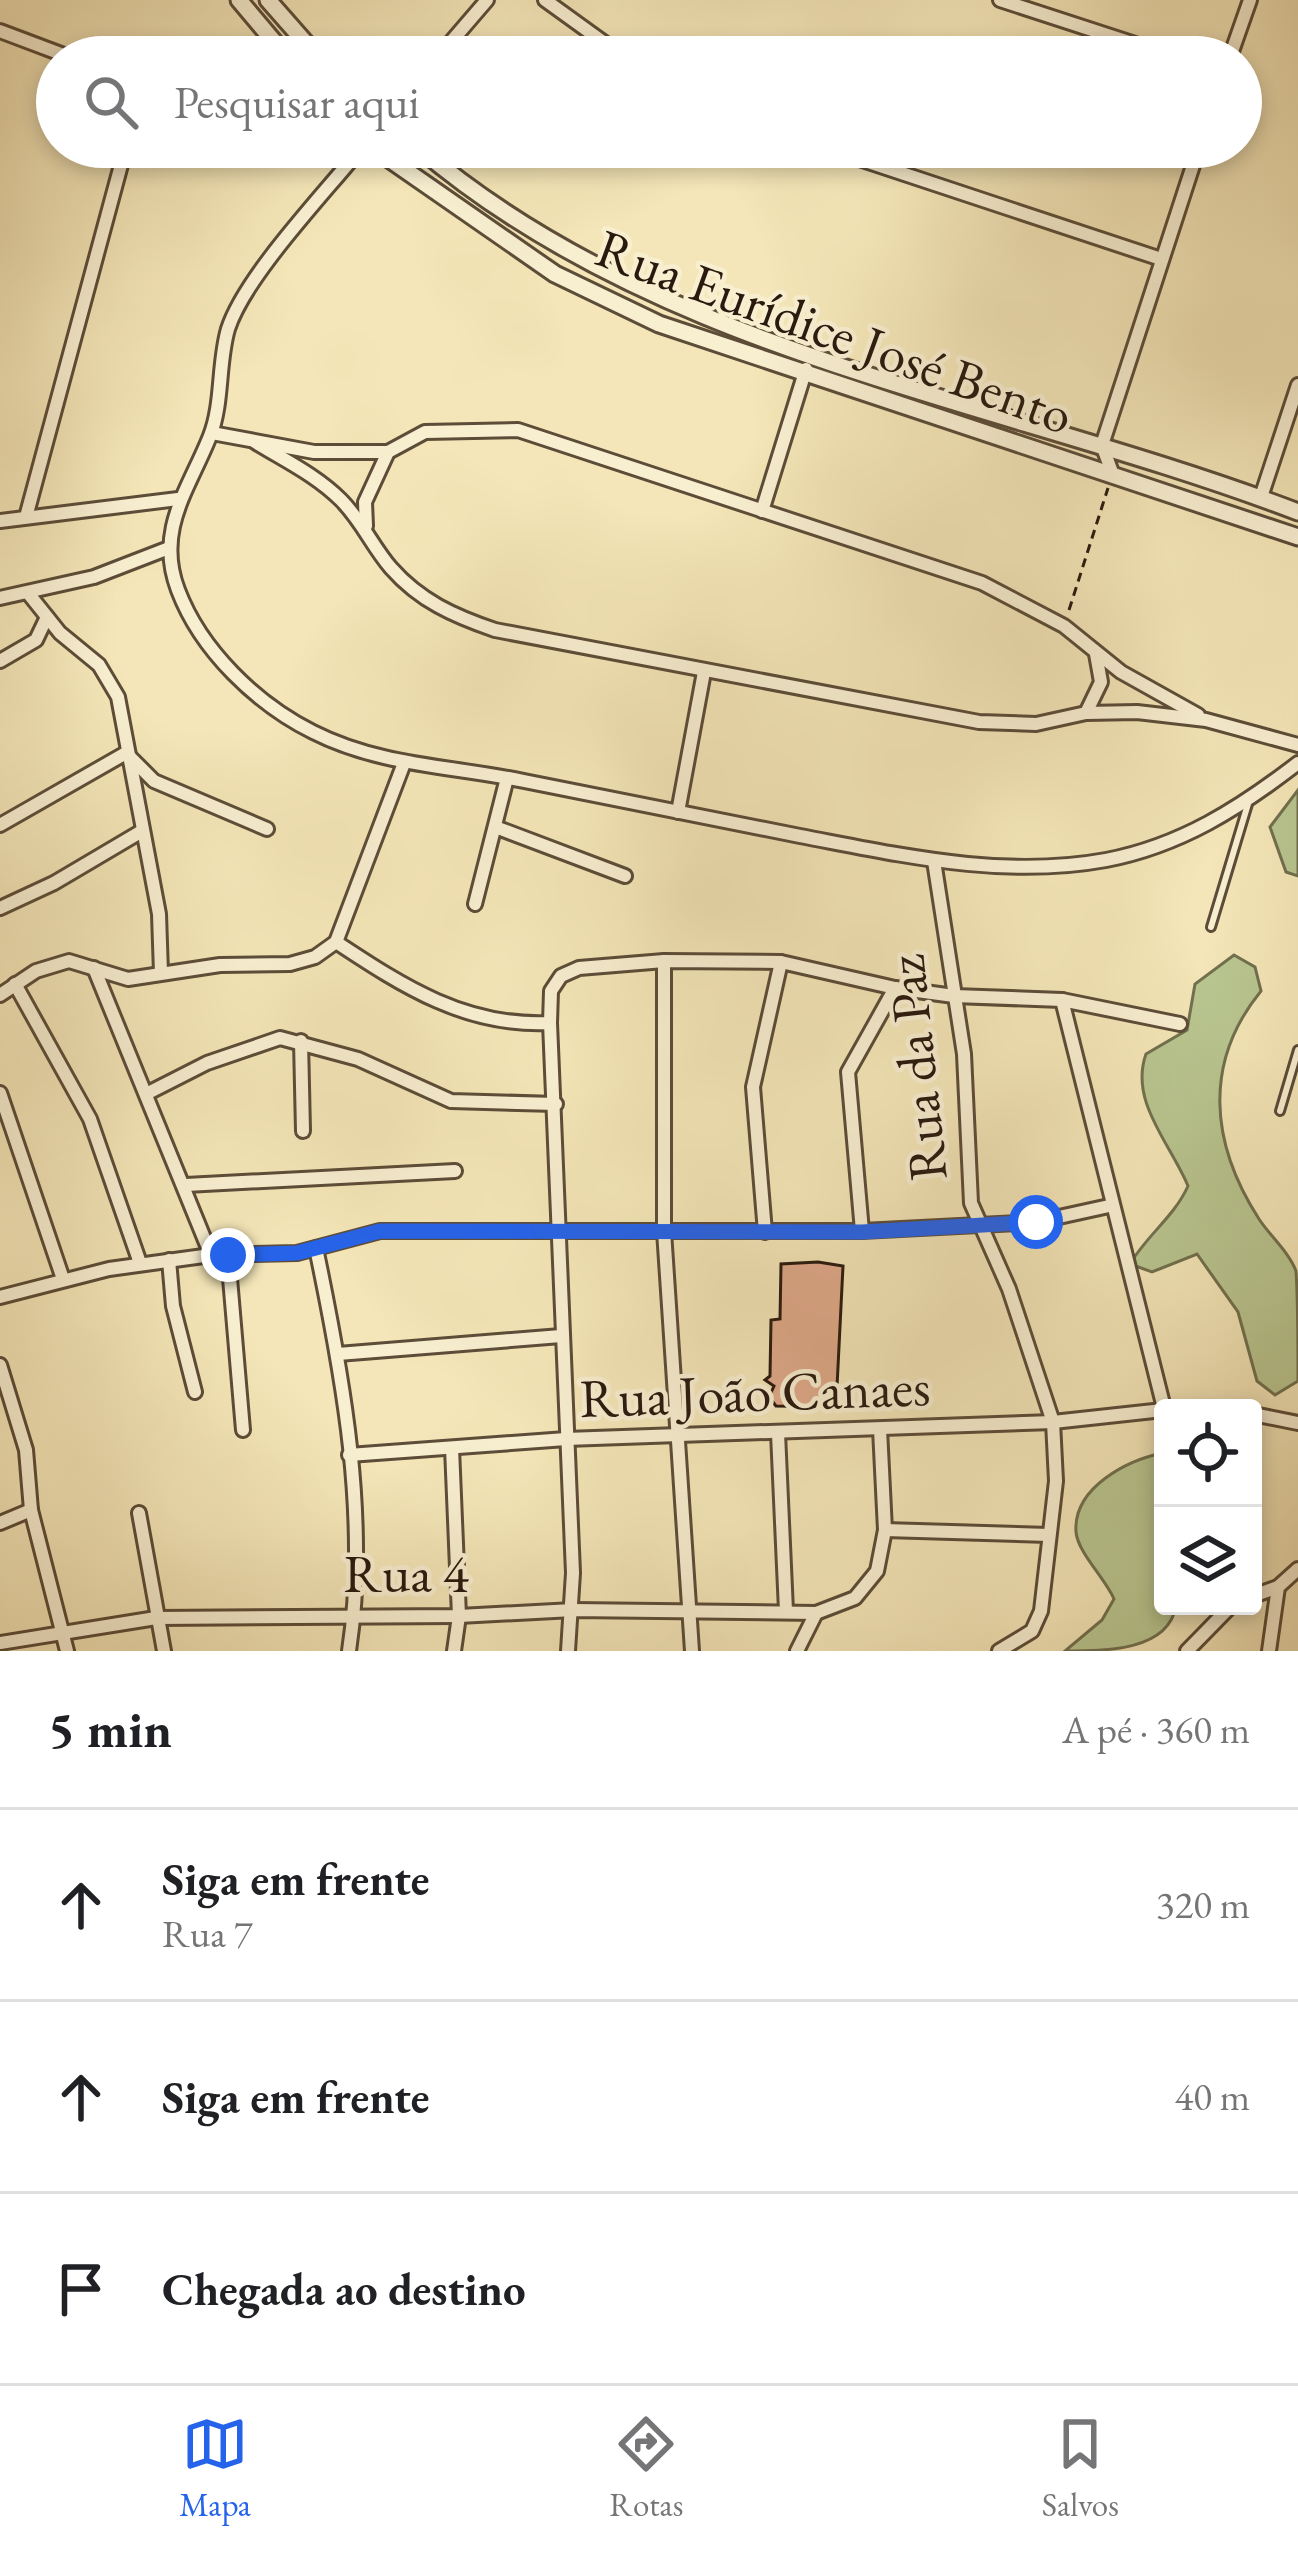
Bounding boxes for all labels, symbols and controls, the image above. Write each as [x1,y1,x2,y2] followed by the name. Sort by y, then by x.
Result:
[36,36,1262,168] search box
[78,69,144,135] icon: search
[174,73,420,131] text: Pesquisar aqui
[587,212,1083,450] street label: Rua Eurídice José Bento
[869,951,963,1184] street label: Rua da Paz
[1009,1195,1063,1249] route start
[201,1228,255,1282] route end
[578,1351,932,1433] street label: Rua João Canaes
[1154,1399,1262,1615] map controls
[1154,1399,1262,1507] button: locate
[1154,1507,1262,1615] button: layers
[343,1538,470,1608] street label: Rua 4
[48,1696,172,1762] text: 5 min
[1062,1704,1250,1755] text: A pé · 360 m
[162,1850,430,1908] text: Siga em frente
[48,1872,114,1938] icon: ahead
[1156,1879,1250,1930] text: 320 m
[162,1908,252,1959] text: Rua 7
[48,2064,114,2130] icon: ahead
[162,2068,430,2126] text: Siga em frente
[1174,2071,1250,2122] text: 40 m
[48,2256,114,2322] icon: arrive
[162,2260,526,2318] text: Chegada ao destino
[179,2411,251,2526] tab: Mapa
[609,2411,683,2526] tab: Rotas
[1042,2411,1119,2526] tab: Salvos

